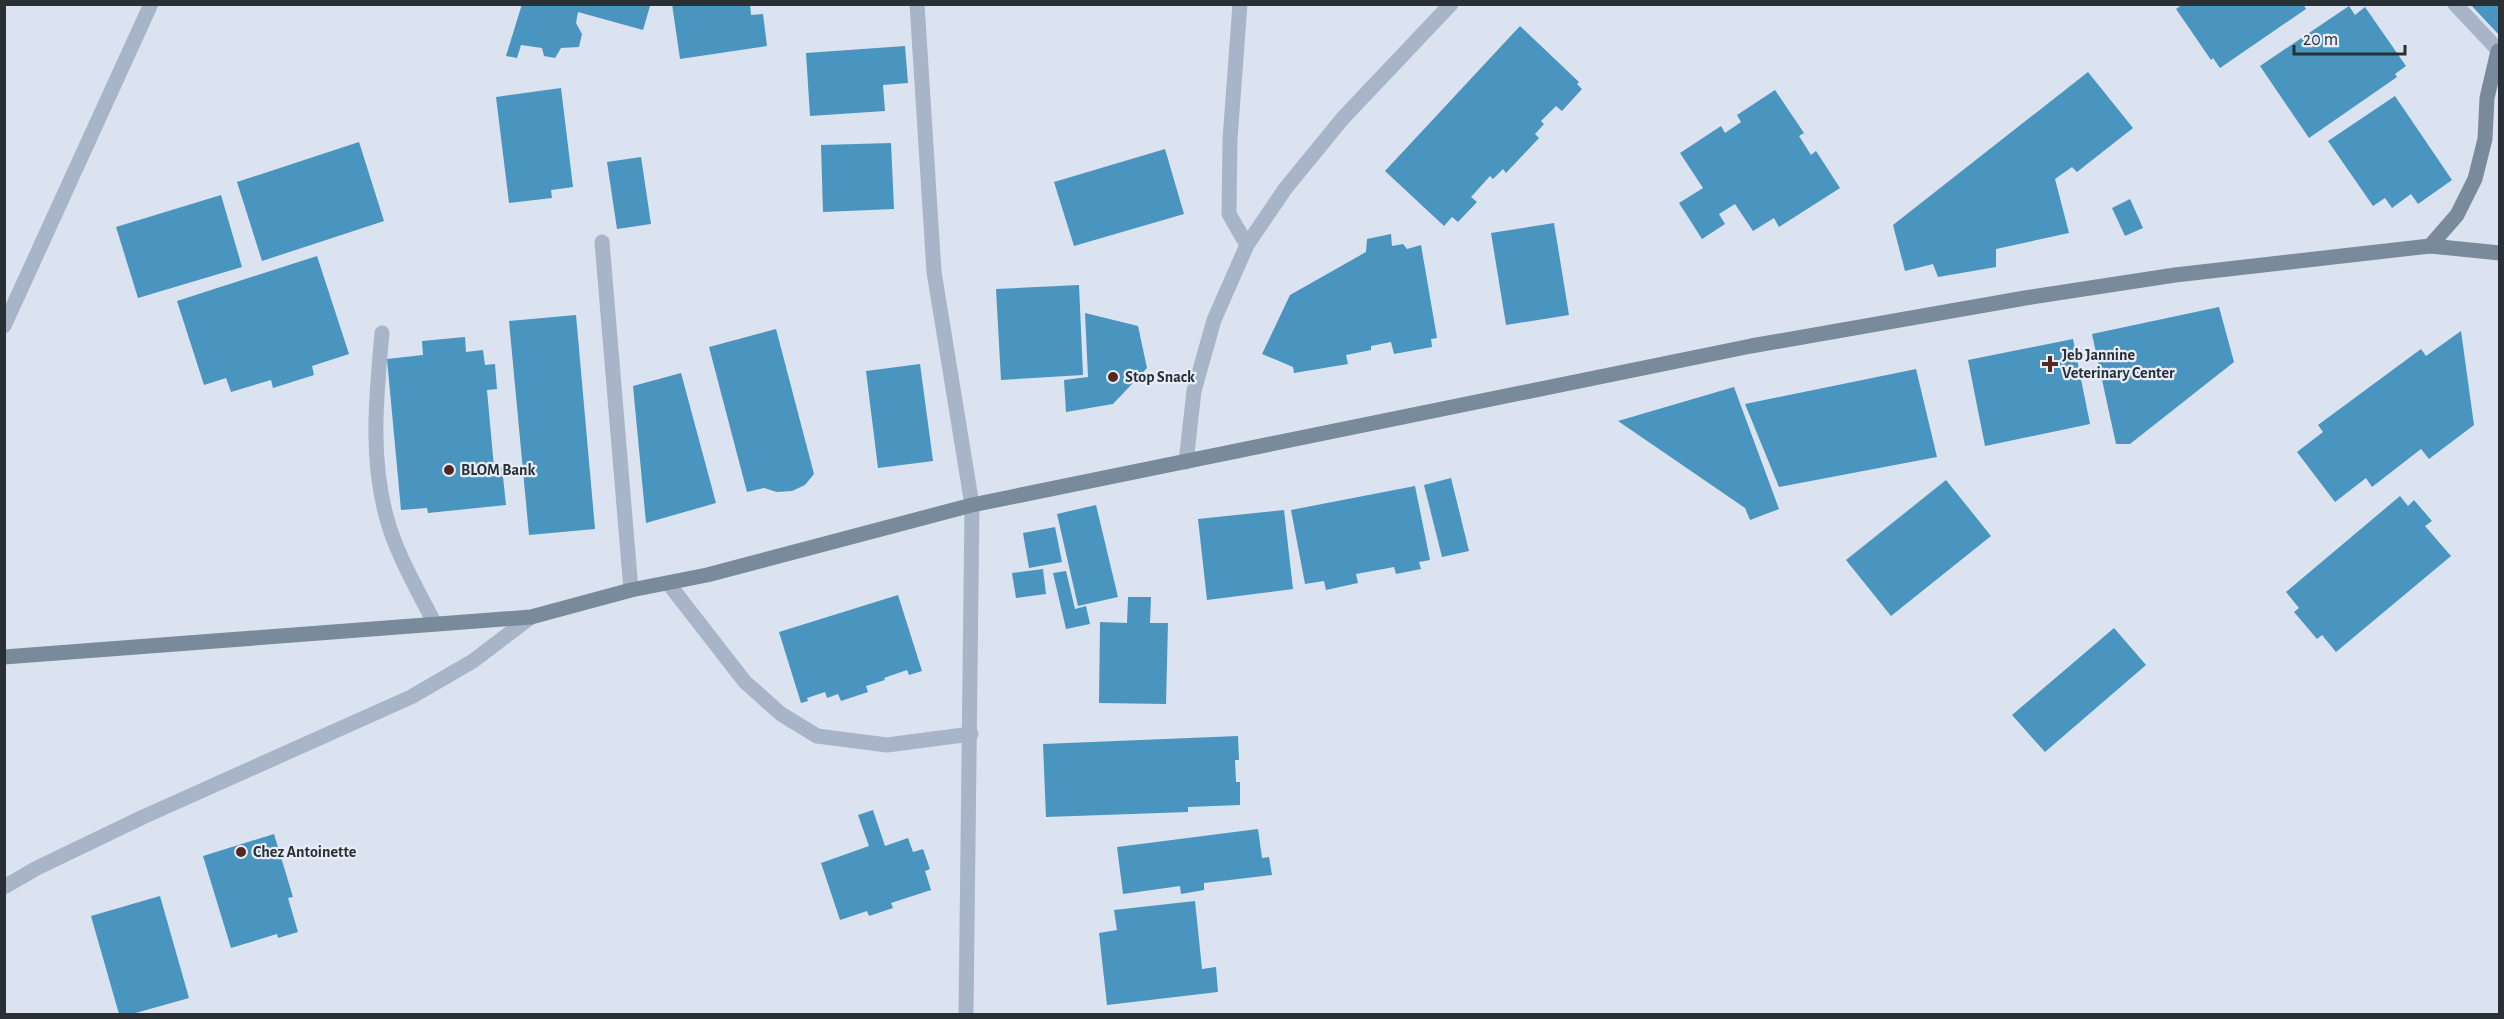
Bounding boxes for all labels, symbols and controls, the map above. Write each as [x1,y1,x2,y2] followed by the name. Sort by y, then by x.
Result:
[2294,18,2405,56] scale bar
[2303,31,2338,49] text: 20 m
[2062,347,2175,382] place label: Jeb Jannine Veterinary Center
[2043,357,2057,371] marker: Jeb Jannine Veterinary Center
[1125,369,1195,385] place label: Stop Snack
[1106,370,1120,384] marker: Stop Snack
[461,462,535,478] place label: BLOM Bank
[442,463,456,477] marker: BLOM Bank
[253,844,357,860] place label: Chez Antoinette
[234,845,248,859] marker: Chez Antoinette

